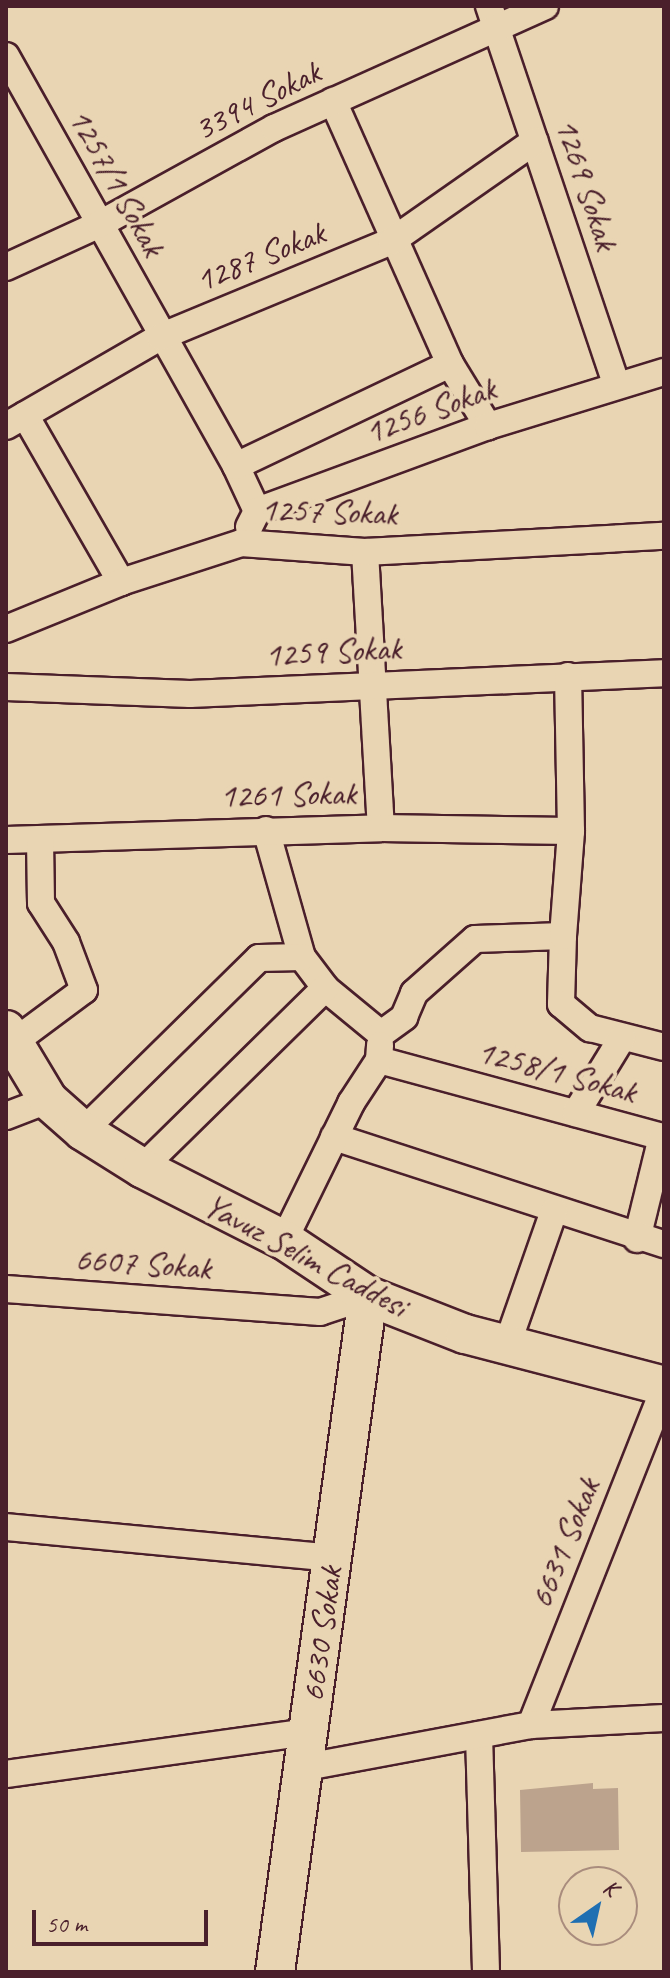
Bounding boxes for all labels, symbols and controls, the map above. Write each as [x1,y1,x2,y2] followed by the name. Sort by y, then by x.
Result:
[187,51,327,149] street label: 3394 Sokak
[60,101,174,263] street label: 1257/1 Sokak
[547,113,627,255] street label: 1269 Sokak
[189,212,331,300] street label: 1287 Sokak
[359,368,501,452] street label: 1256 Sokak
[260,488,398,534] street label: 1257 Sokak
[264,627,402,675] street label: 1259 Sokak
[220,772,356,816] street label: 1261 Sokak
[473,1030,641,1112] street label: 1258/1 Sokak
[196,1184,416,1326] street label: Yavuz Selim Caddesi
[74,1238,212,1288] street label: 6607 Sokak
[520,1472,608,1614] street label: 6631 Sokak
[291,1564,351,1704] street label: 6630 Sokak
[558,1866,638,1946] north arrow
[598,1873,623,1902] text: K
[36,1894,212,1944] scale bar
[46,1909,87,1939] text: 50 m

